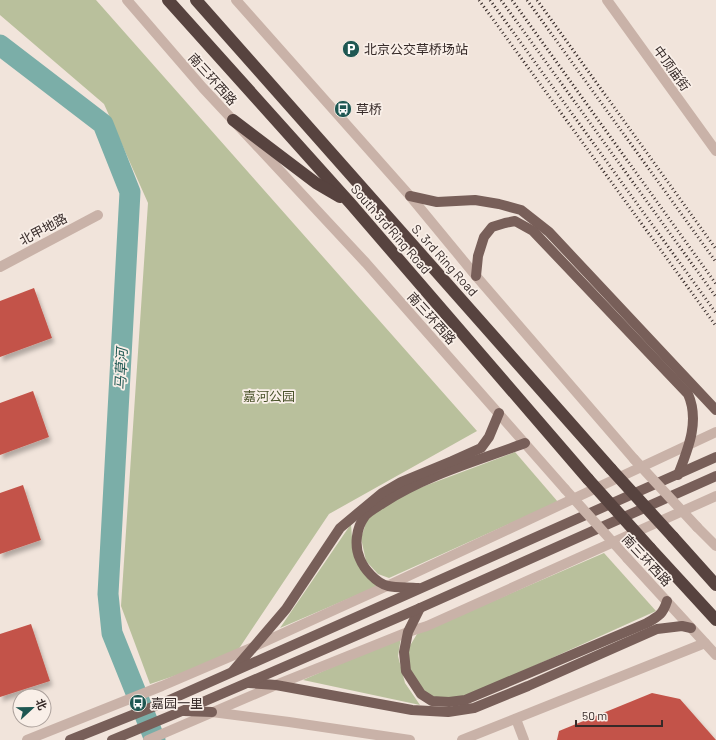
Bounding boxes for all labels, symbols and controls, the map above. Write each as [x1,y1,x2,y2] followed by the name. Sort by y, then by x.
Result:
[341,39,361,59] parking icon: 北京公交草桥场站
[364,41,468,57] place label: 北京公交草桥场站
[650,42,694,94] street label: 中顶庙街
[185,49,241,109] street label: 南三环西路
[333,99,353,119] bus stop icon: 草桥
[356,101,382,117] place label: 草桥
[348,181,434,277] street label: South 3rd Ring Road
[16,210,70,248] street label: 北甲地路
[409,221,481,299] street label: S. 3rd Ring Road
[404,288,460,348] street label: 南三环西路
[111,345,130,390] water label: 马草河
[243,388,295,404] park label: 嘉河公园
[619,531,675,589] street label: 南三环西路
[12,688,52,728] north arrow
[128,693,148,713] bus stop icon: 嘉园一里
[151,695,203,711] place label: 嘉园一里
[34,697,50,712] text: 北
[576,702,662,728] scale bar
[582,708,607,722] text: 50 m

